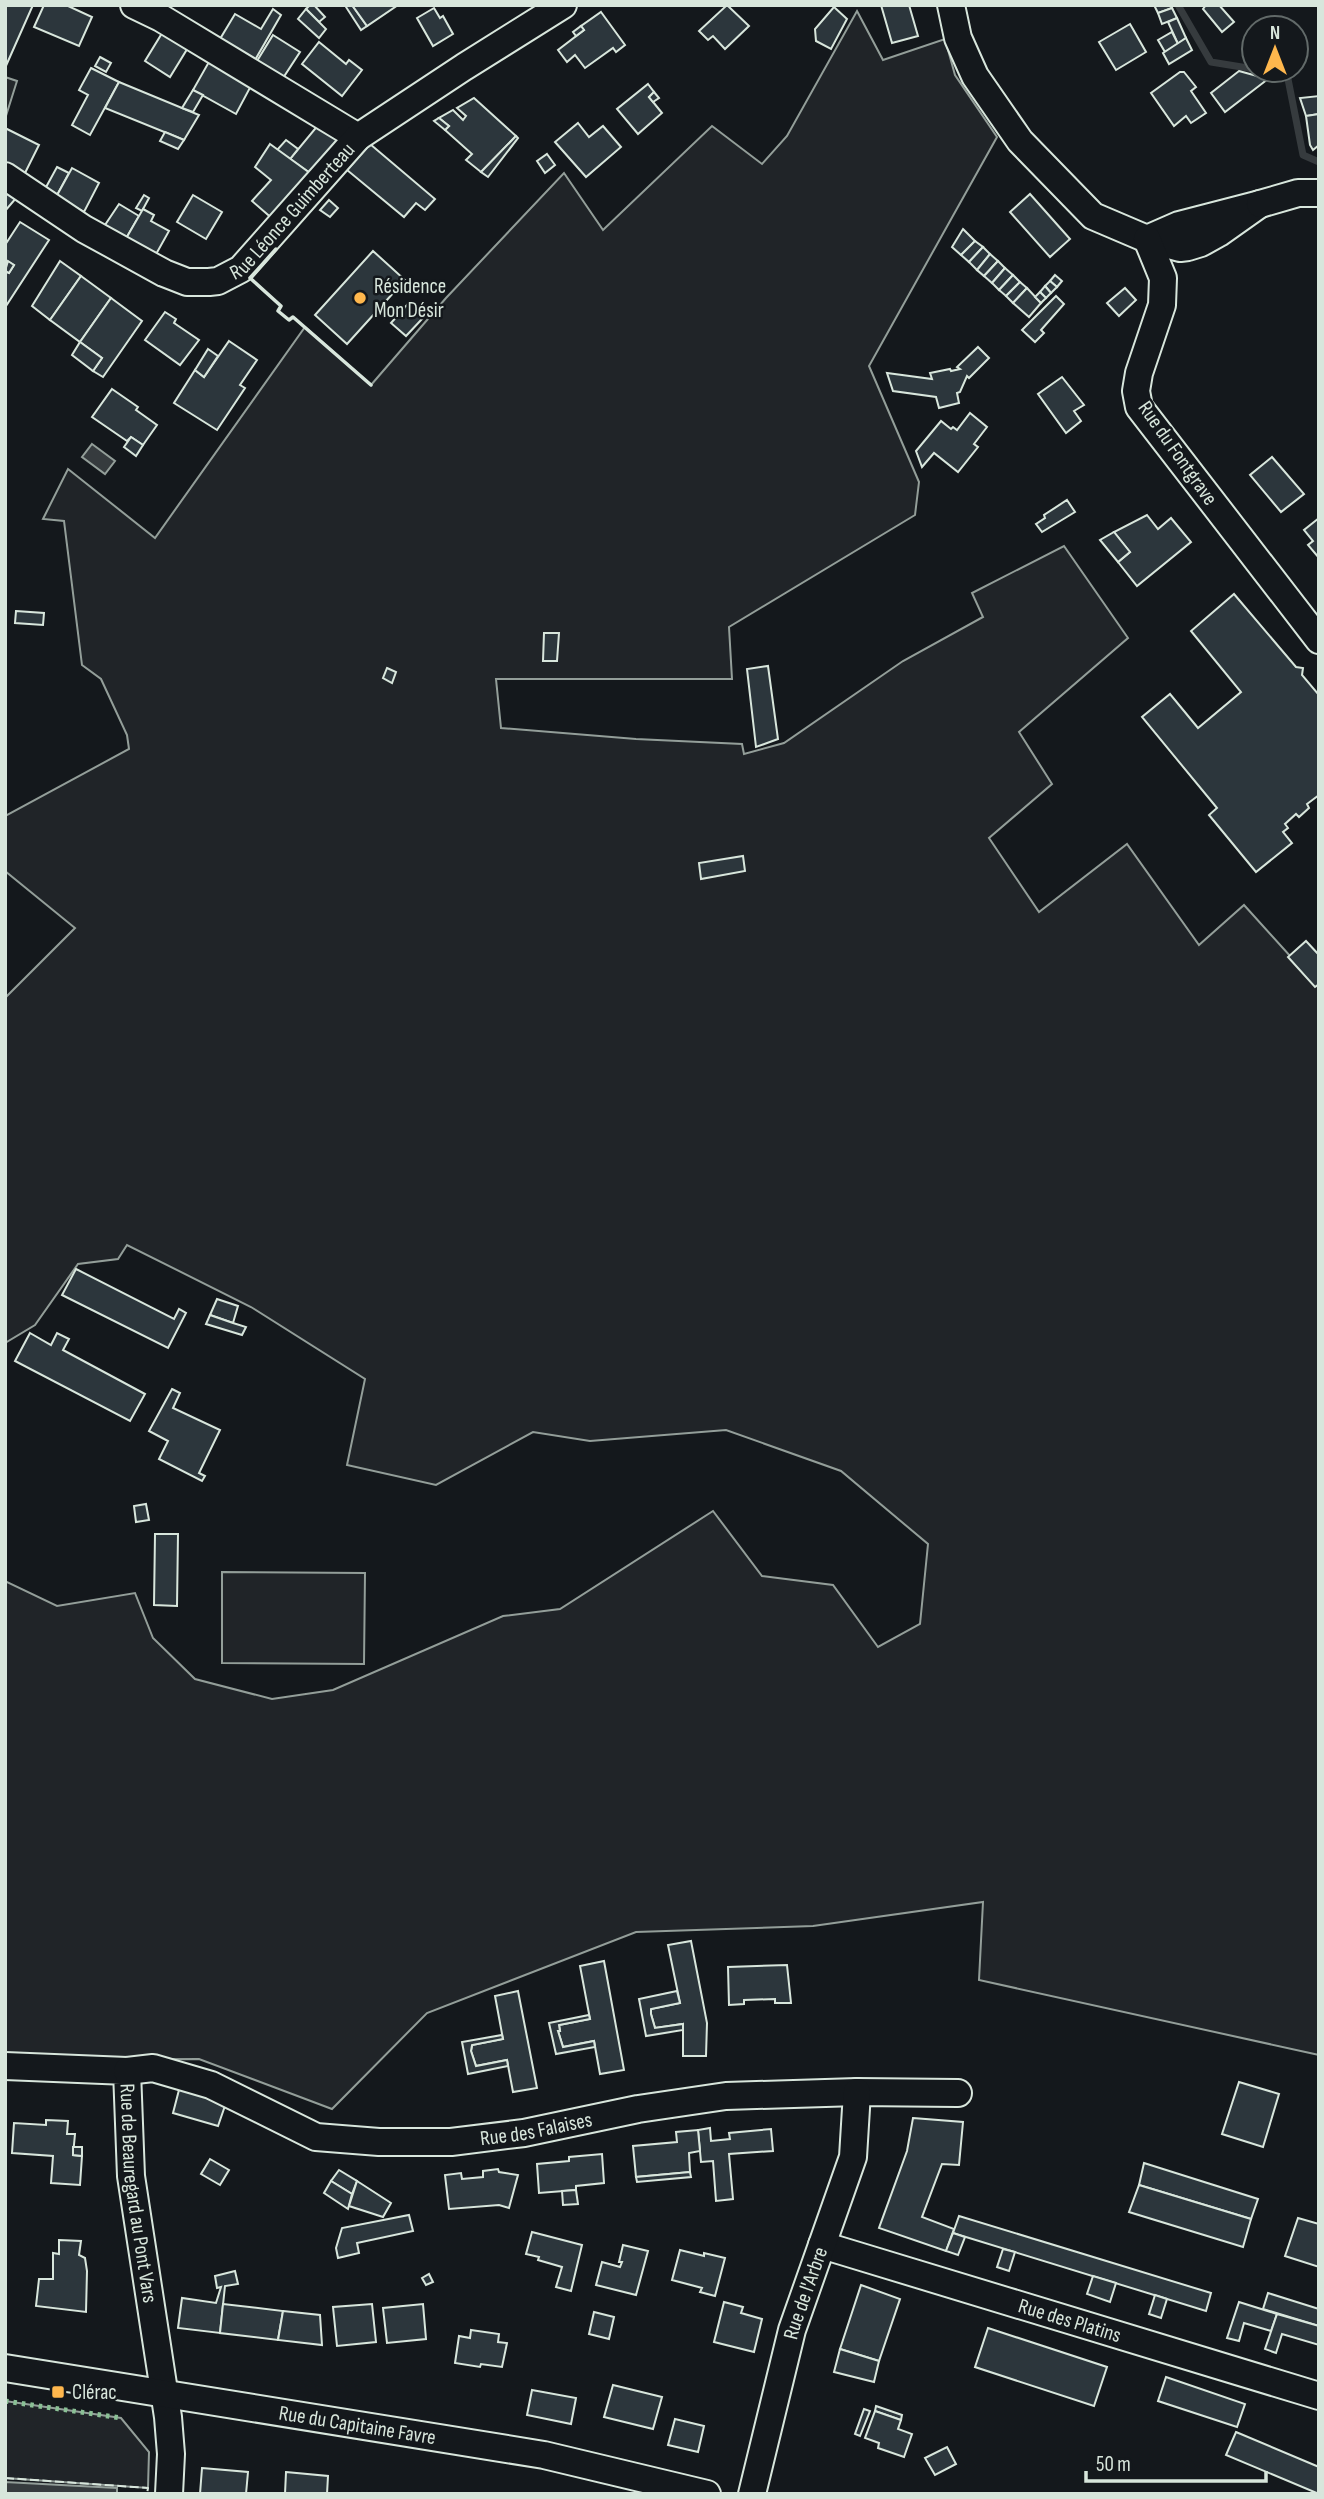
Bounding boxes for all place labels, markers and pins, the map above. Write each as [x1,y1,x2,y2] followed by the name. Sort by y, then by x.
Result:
[374,274,446,323] place label: Résidence Mon Désir
[352,290,368,306] marker: Résidence Mon Désir
[72,2380,117,2405] place label: Clérac
[50,2384,66,2400] marker: Clérac

